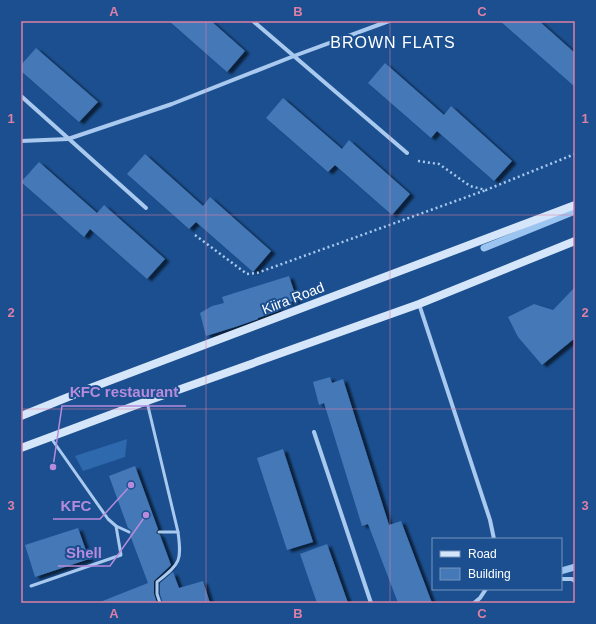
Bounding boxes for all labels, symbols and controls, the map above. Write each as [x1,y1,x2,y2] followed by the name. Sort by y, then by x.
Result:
[109,4,119,19] text: A
[293,4,303,19] text: B
[477,4,487,19] text: C
[330,34,456,51] district label: BROWN FLATS
[7,111,15,126] text: 1
[581,111,589,126] text: 1
[260,279,326,317] street label: Kiira Road
[7,305,15,320] text: 2
[581,305,589,320] text: 2
[62,379,186,406] callout: KFC restaurant
[70,383,178,400] text: KFC restaurant
[53,492,100,519] callout: KFC
[61,497,92,514] text: KFC
[7,498,15,513] text: 3
[581,498,589,513] text: 3
[432,538,562,590] legend
[58,539,110,566] callout: Shell
[66,544,102,561] text: Shell
[468,547,497,561] text: Road
[468,567,511,581] text: Building
[109,606,119,621] text: A
[293,606,303,621] text: B
[477,606,487,621] text: C

